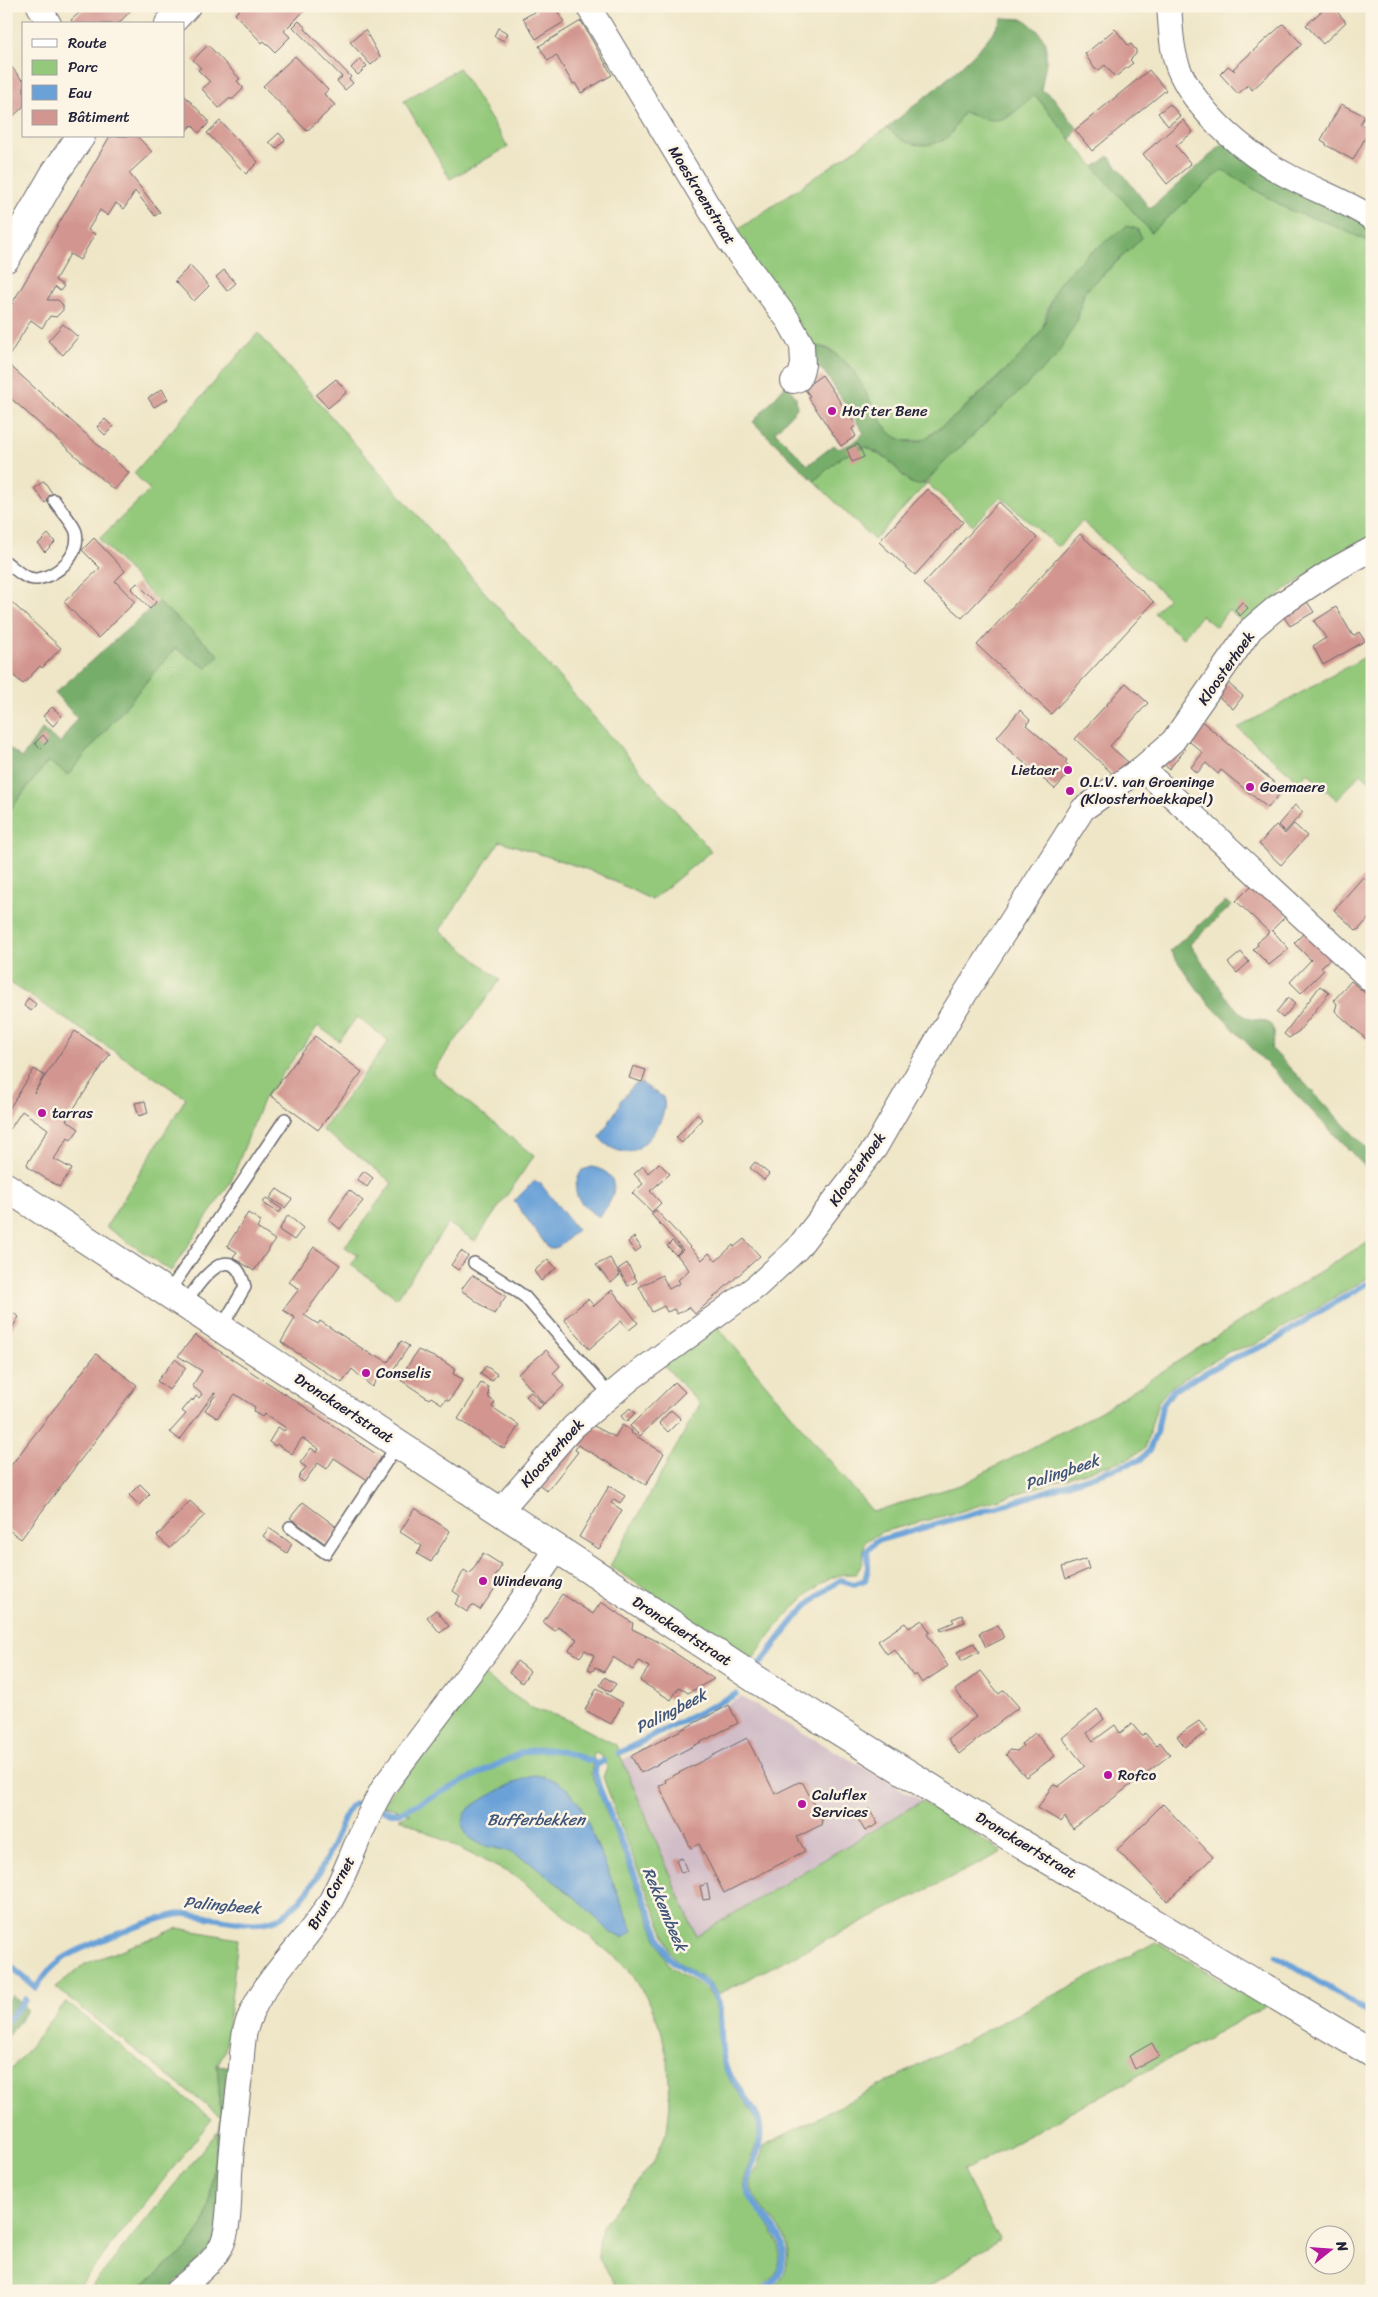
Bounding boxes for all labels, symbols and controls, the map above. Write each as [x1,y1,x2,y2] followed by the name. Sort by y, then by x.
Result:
[22,22,185,138] legend
[68,30,107,56] text: Route
[68,54,98,80] text: Parc
[68,80,92,106] text: Eau
[68,104,130,130] text: Bâtiment
[661,140,743,250] street label: Moeskroenstraat
[842,398,928,424] place label: Hof ter Bene
[826,405,838,417] marker: Hof ter Bene
[1191,625,1261,711] street label: Kloosterhoek
[1011,757,1059,783] place label: Lietaer
[1062,764,1074,776] marker: Lietaer
[1080,769,1215,812] place label: O.L.V. van Groeninge (Kloosterhoekkapel)
[1260,774,1326,800] place label: Goemaere
[1244,781,1256,793] marker: Goemaere
[1064,785,1076,797] marker: O.L.V. van Groeninge (Kloosterhoekkapel)
[52,1100,93,1126] place label: tarras
[36,1107,48,1119] marker: tarras
[822,1126,892,1212] street label: Kloosterhoek
[376,1360,431,1386] place label: Conselis
[289,1366,399,1450] street label: Dronckaertstraat
[360,1367,372,1379] marker: Conselis
[514,1412,590,1494] street label: Kloosterhoek
[1021,1445,1105,1498] water label: Palingbeek
[493,1568,563,1594] place label: Windevang
[477,1575,489,1587] marker: Windevang
[627,1589,737,1673] street label: Dronckaertstraat
[630,1680,714,1741] water label: Palingbeek
[1118,1762,1157,1788] place label: Rofco
[1102,1769,1114,1781] marker: Rofco
[812,1782,868,1825] place label: Caluflex Services
[796,1798,808,1810] marker: Caluflex Services
[970,1804,1082,1886] street label: Dronckaertstraat
[487,1805,587,1834] water label: Bufferbekken
[300,1851,362,1935] street label: Brun Cornet
[634,1863,697,1958] water label: Rekkembeek
[183,1887,264,1923] water label: Palingbeek
[1306,2224,1356,2274] north arrow
[1328,2237,1355,2255] text: N

